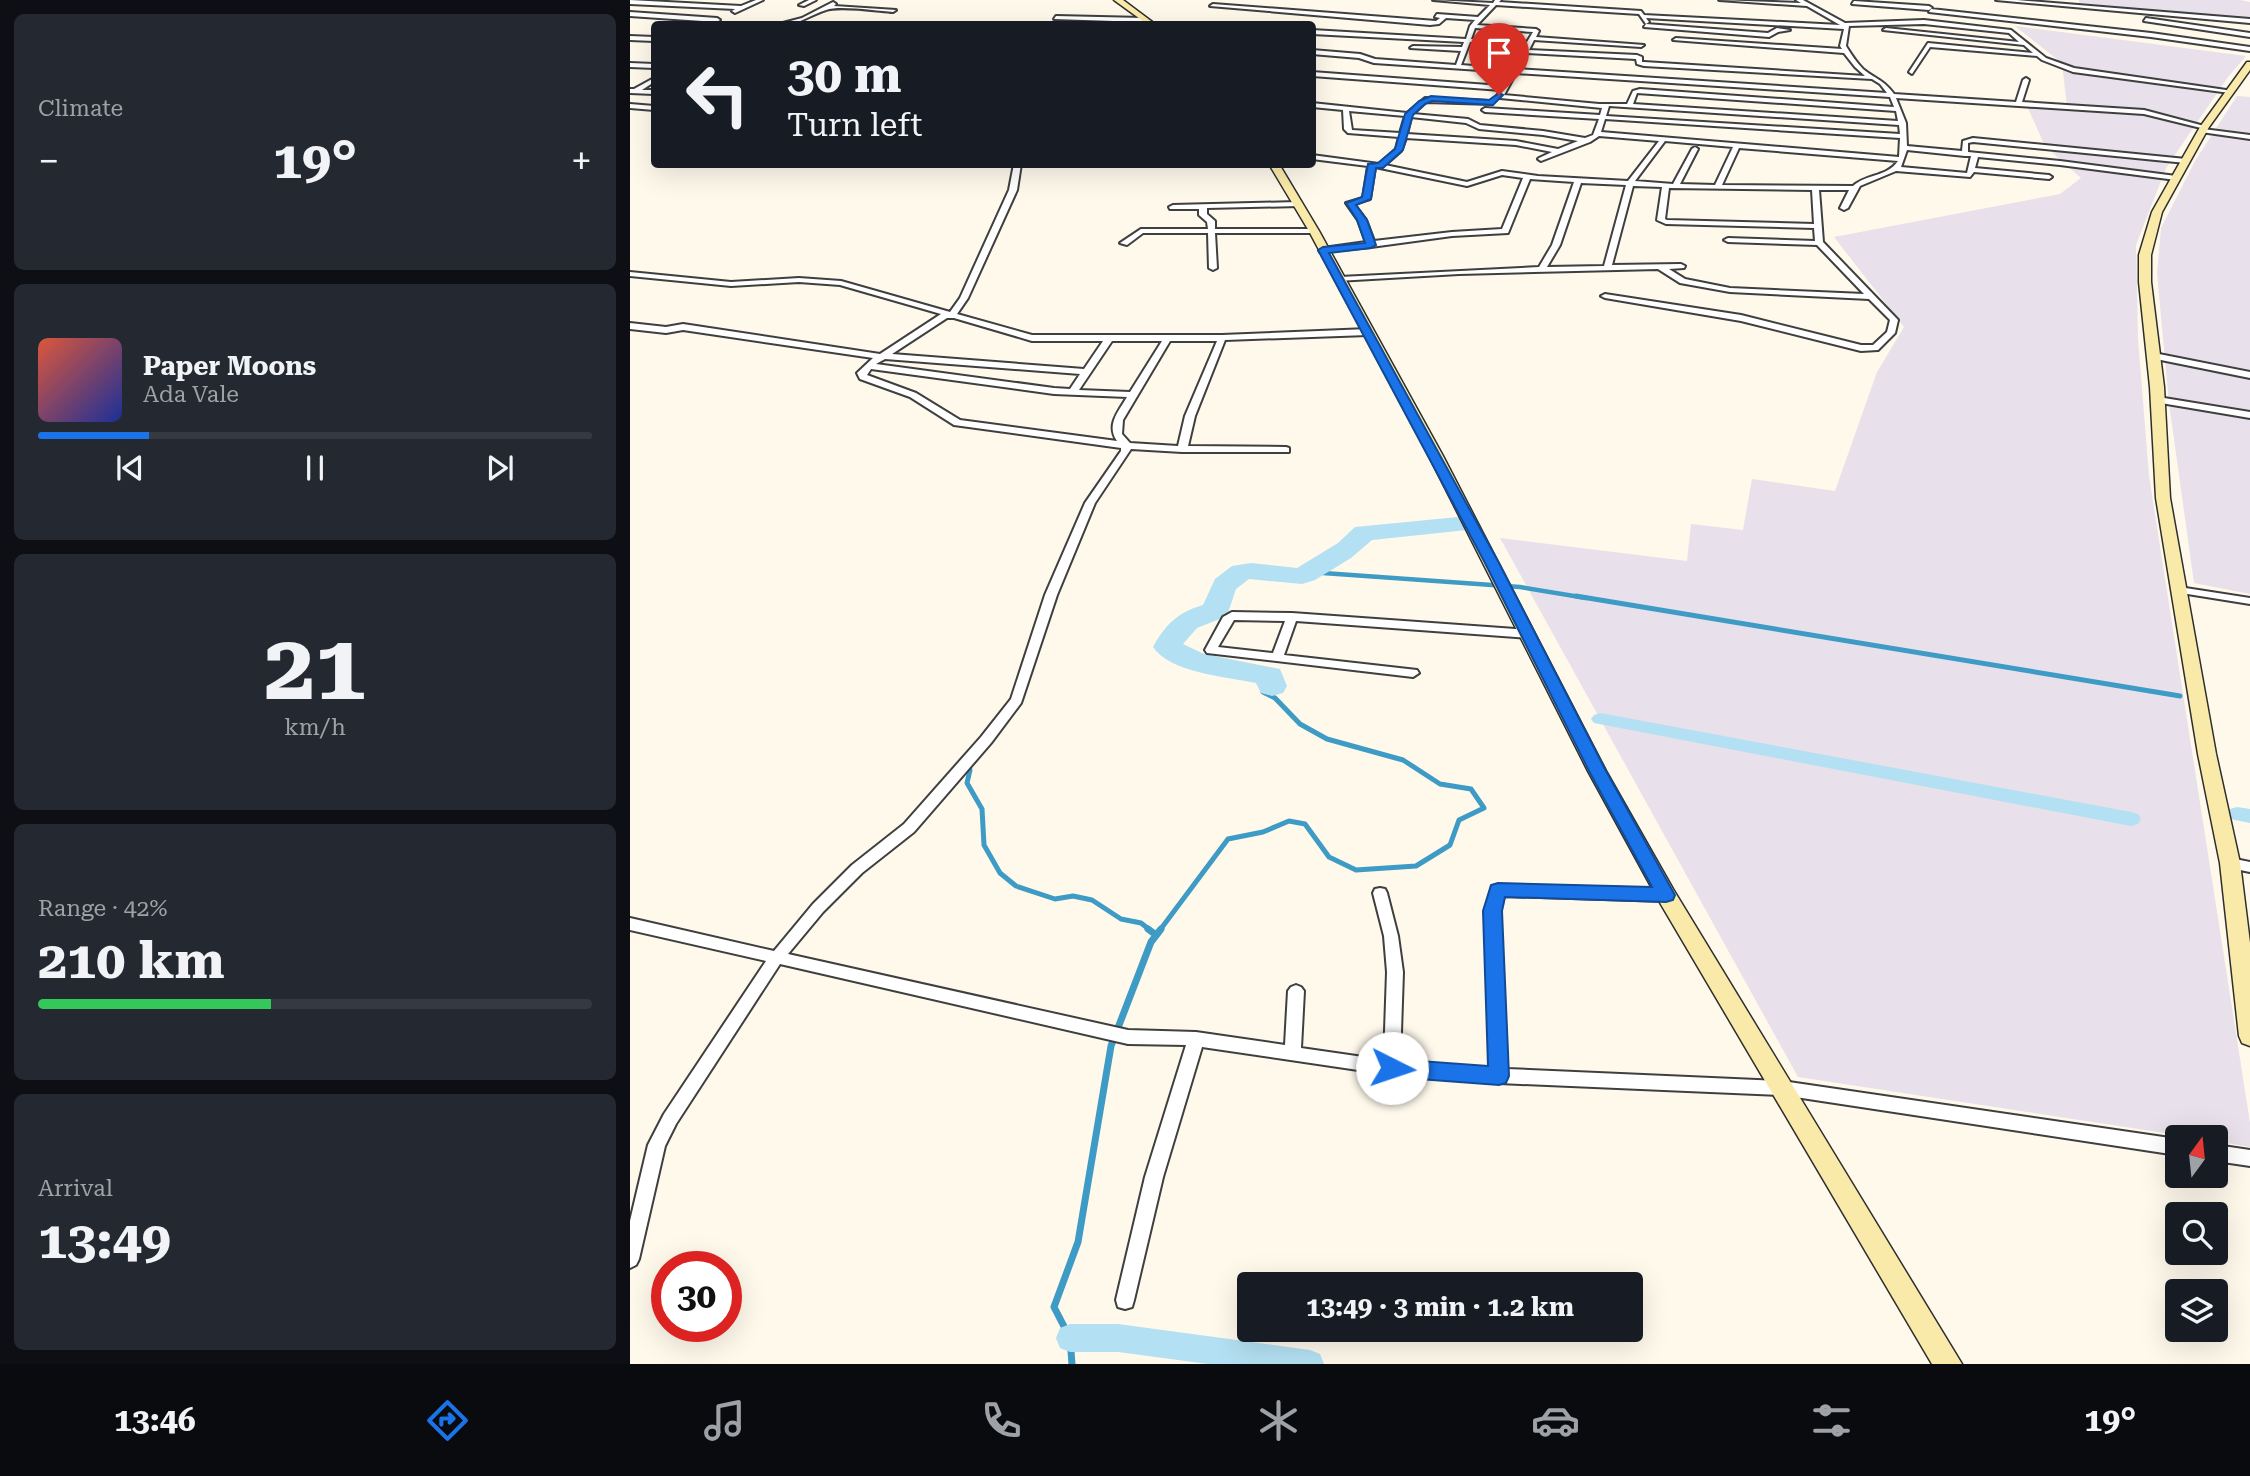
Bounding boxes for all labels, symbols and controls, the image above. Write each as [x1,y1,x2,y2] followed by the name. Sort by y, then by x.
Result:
[1469,23,1529,95] pin
[1480,34,1518,72] icon: arrive
[787,47,902,104] text: 30 m
[672,49,763,140] icon: left
[38,95,123,122] text: Climate
[787,106,922,144] text: Turn left
[273,130,357,191] text: 19°
[38,139,59,183] text: −
[571,139,592,183] text: +
[143,351,316,381] text: Paper Moons
[143,381,239,408] text: Ada Vale
[111,449,149,487] icon: previous
[296,449,334,487] icon: pause
[481,449,519,487] icon: next
[264,615,366,721] text: 21
[284,714,346,741] text: km/h
[38,895,167,922] text: Range · 42%
[38,930,225,991] text: 210 km
[1355,1031,1429,1105] position arrow
[2165,1125,2228,1188] north arrow
[2165,1125,2228,1342] map controls
[38,1175,113,1202] text: Arrival
[2165,1202,2228,1265] button: search
[38,1210,171,1271] text: 13:49
[651,1251,742,1342] speed limit sign: 30
[2165,1279,2228,1342] button: layers
[1306,1292,1574,1322] text: 13:49 · 3 min · 1.2 km
[423,1396,472,1445] icon: directions
[700,1396,749,1445] icon: music
[977,1396,1026,1445] icon: phone
[1254,1396,1303,1445] icon: climate
[1531,1396,1580,1445] icon: car
[1807,1396,1856,1445] icon: filters
[114,1401,196,1439] text: 13:46
[2084,1401,2136,1439] text: 19°

